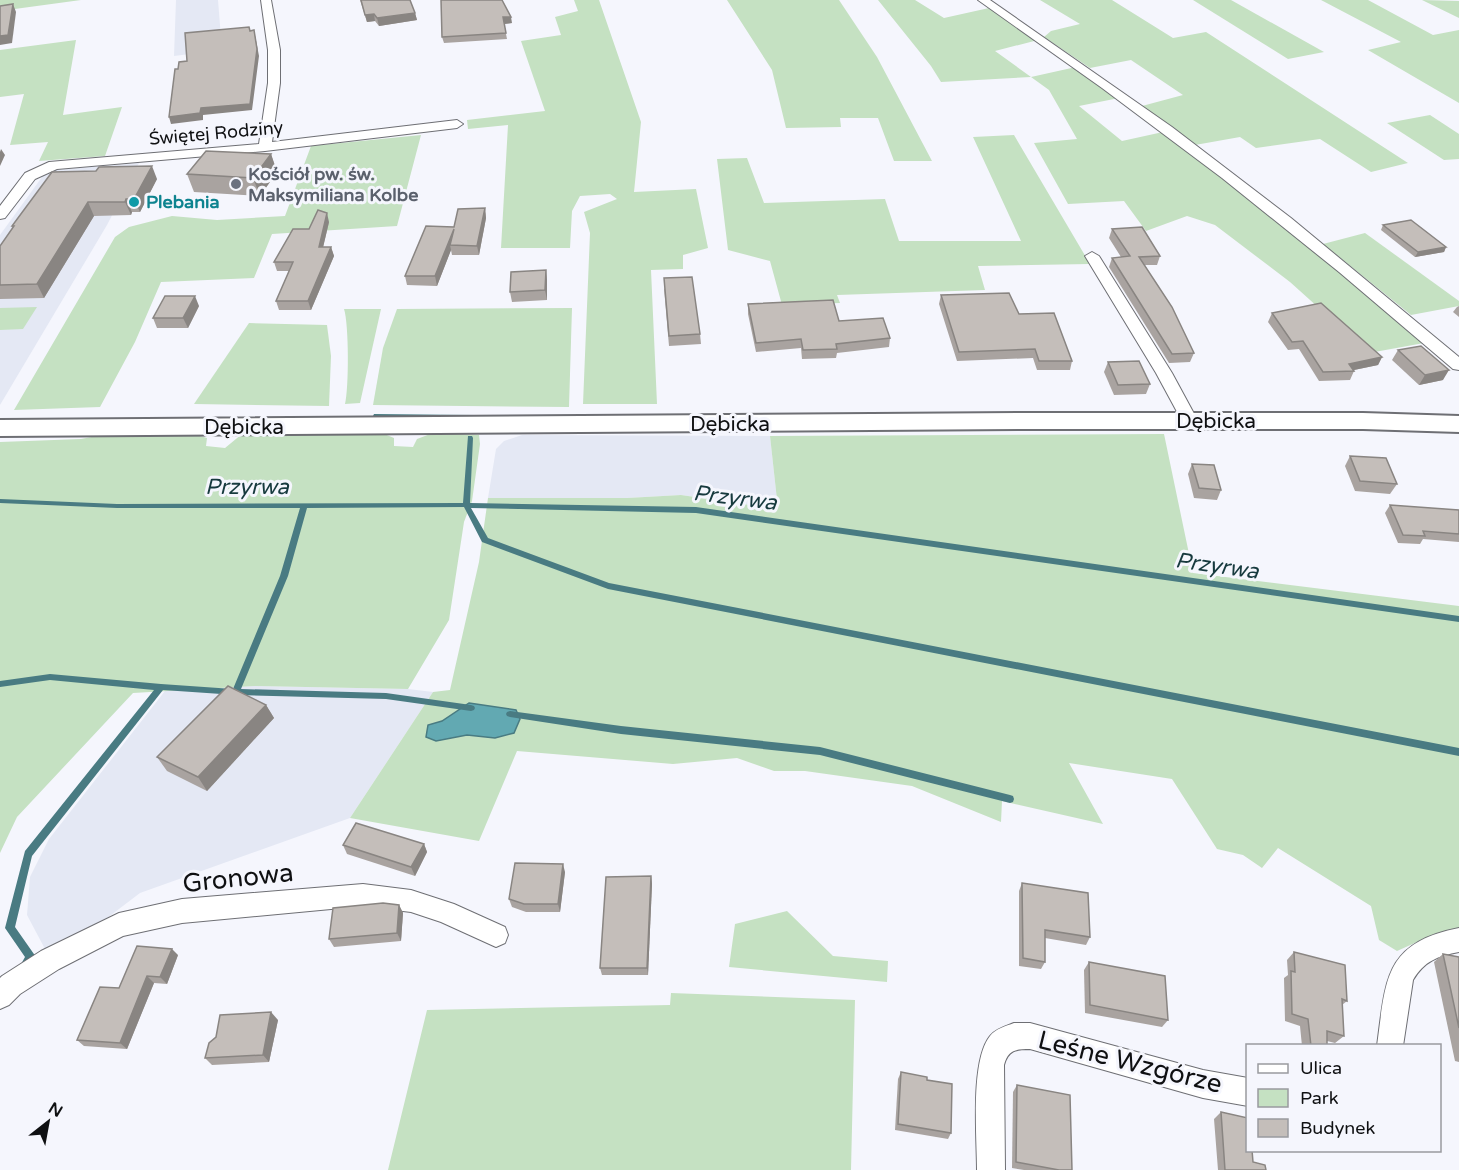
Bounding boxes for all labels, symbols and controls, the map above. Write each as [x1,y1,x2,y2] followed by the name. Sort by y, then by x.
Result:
[148,116,284,150] street label: Świętej Rodziny
[248,163,418,206] place label: Kościół pw. św. Maksymiliana Kolbe
[229,177,243,191] marker: Kościół pw. św. Maksymiliana Kolbe
[146,191,220,213] place label: Plebania
[127,195,141,209] marker: Plebania
[1176,409,1256,434] street label: Dębicka
[690,412,770,437] street label: Dębicka
[204,415,284,440] street label: Dębicka
[205,474,290,500] water label: Przyrwa
[692,480,779,516] water label: Przyrwa
[1174,547,1261,585] water label: Przyrwa
[181,857,295,899] street label: Gronowa
[1035,1024,1225,1100] street label: Leśne Wzgórze
[1246,1044,1441,1152] legend
[1300,1057,1342,1079] text: Ulica
[1300,1087,1339,1109] text: Park
[18,1092,78,1152] north arrow
[45,1098,66,1122] text: N
[1300,1117,1375,1139] text: Budynek

